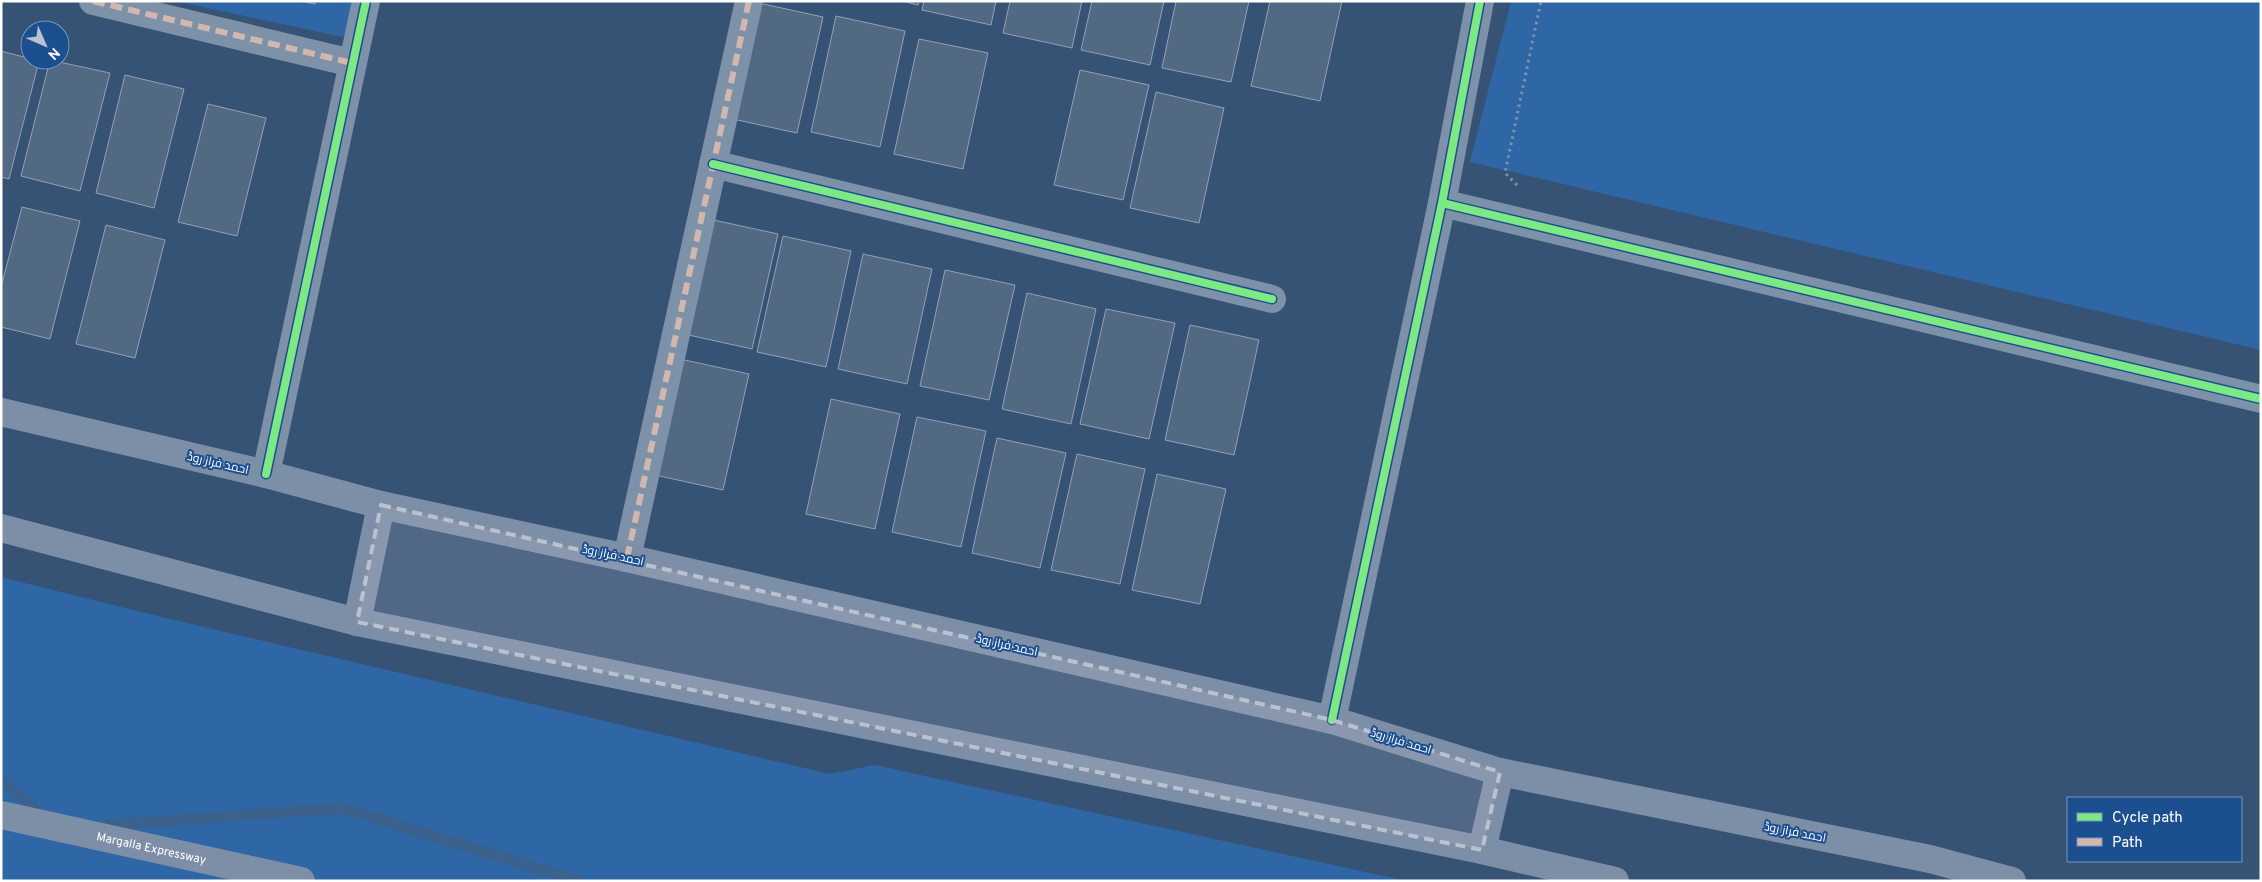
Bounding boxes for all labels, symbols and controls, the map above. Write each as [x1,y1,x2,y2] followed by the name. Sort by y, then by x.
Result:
[20,20,70,70] north arrow
[44,44,63,63] text: N
[185,449,250,479] street label: احمد فراز روڈ
[580,542,645,570] street label: احمد فراز روڈ
[974,631,1039,661] street label: احمد فراز روڈ
[1368,725,1433,759] street label: احمد فراز روڈ
[2067,797,2242,862] legend
[2112,809,2183,828] text: Cycle path
[1762,819,1827,847] street label: احمد فراز روڈ
[95,829,208,869] street label: Margalla Expressway
[2112,834,2143,853] text: Path

